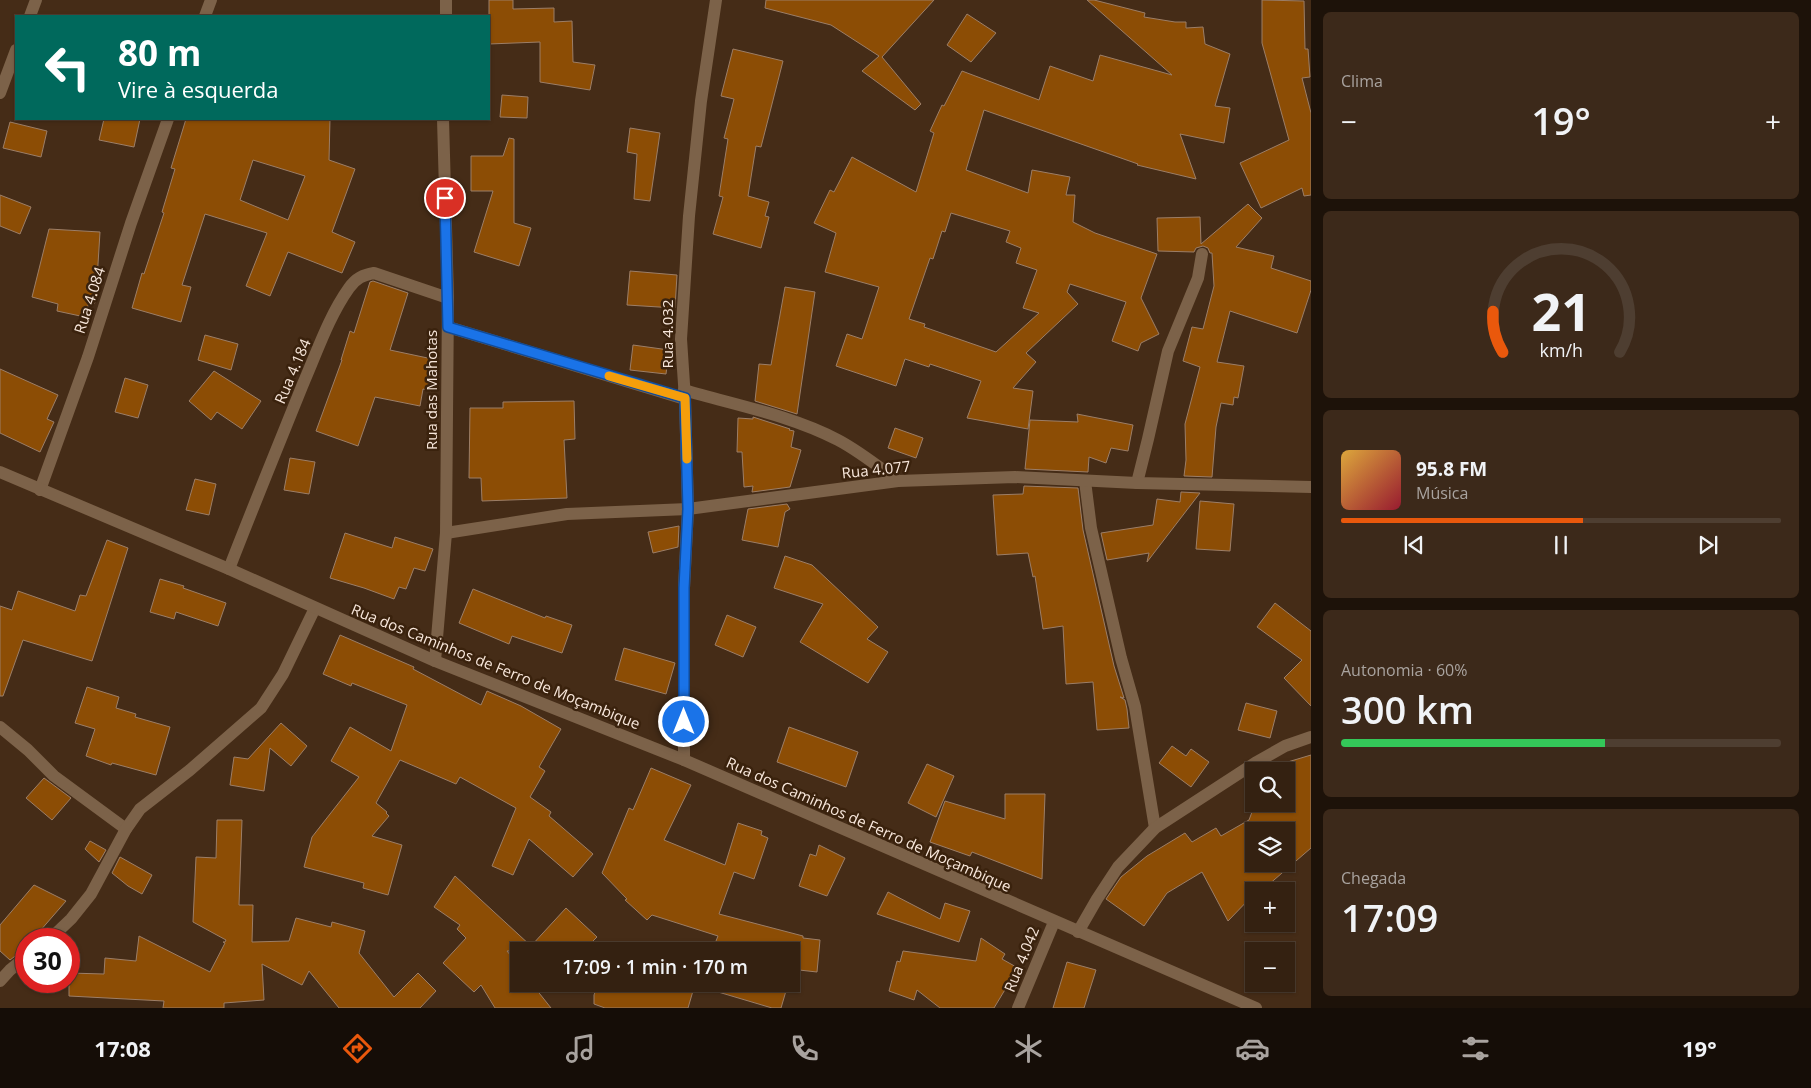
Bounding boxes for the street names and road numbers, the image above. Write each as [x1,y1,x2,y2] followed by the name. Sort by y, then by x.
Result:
[69,264,109,336] street label: Rua 4.084
[657,300,677,368] street label: Rua 4.032
[421,330,441,450] street label: Rua das Mahotas
[269,335,315,407] street label: Rua 4.184
[841,455,911,483] street label: Rua 4.077
[349,599,643,733] street label: Rua dos Caminhos de Ferro de Moçambique
[723,752,1015,896] street label: Rua dos Caminhos de Ferro de Moçambique
[999,923,1043,995] street label: Rua 4.042

